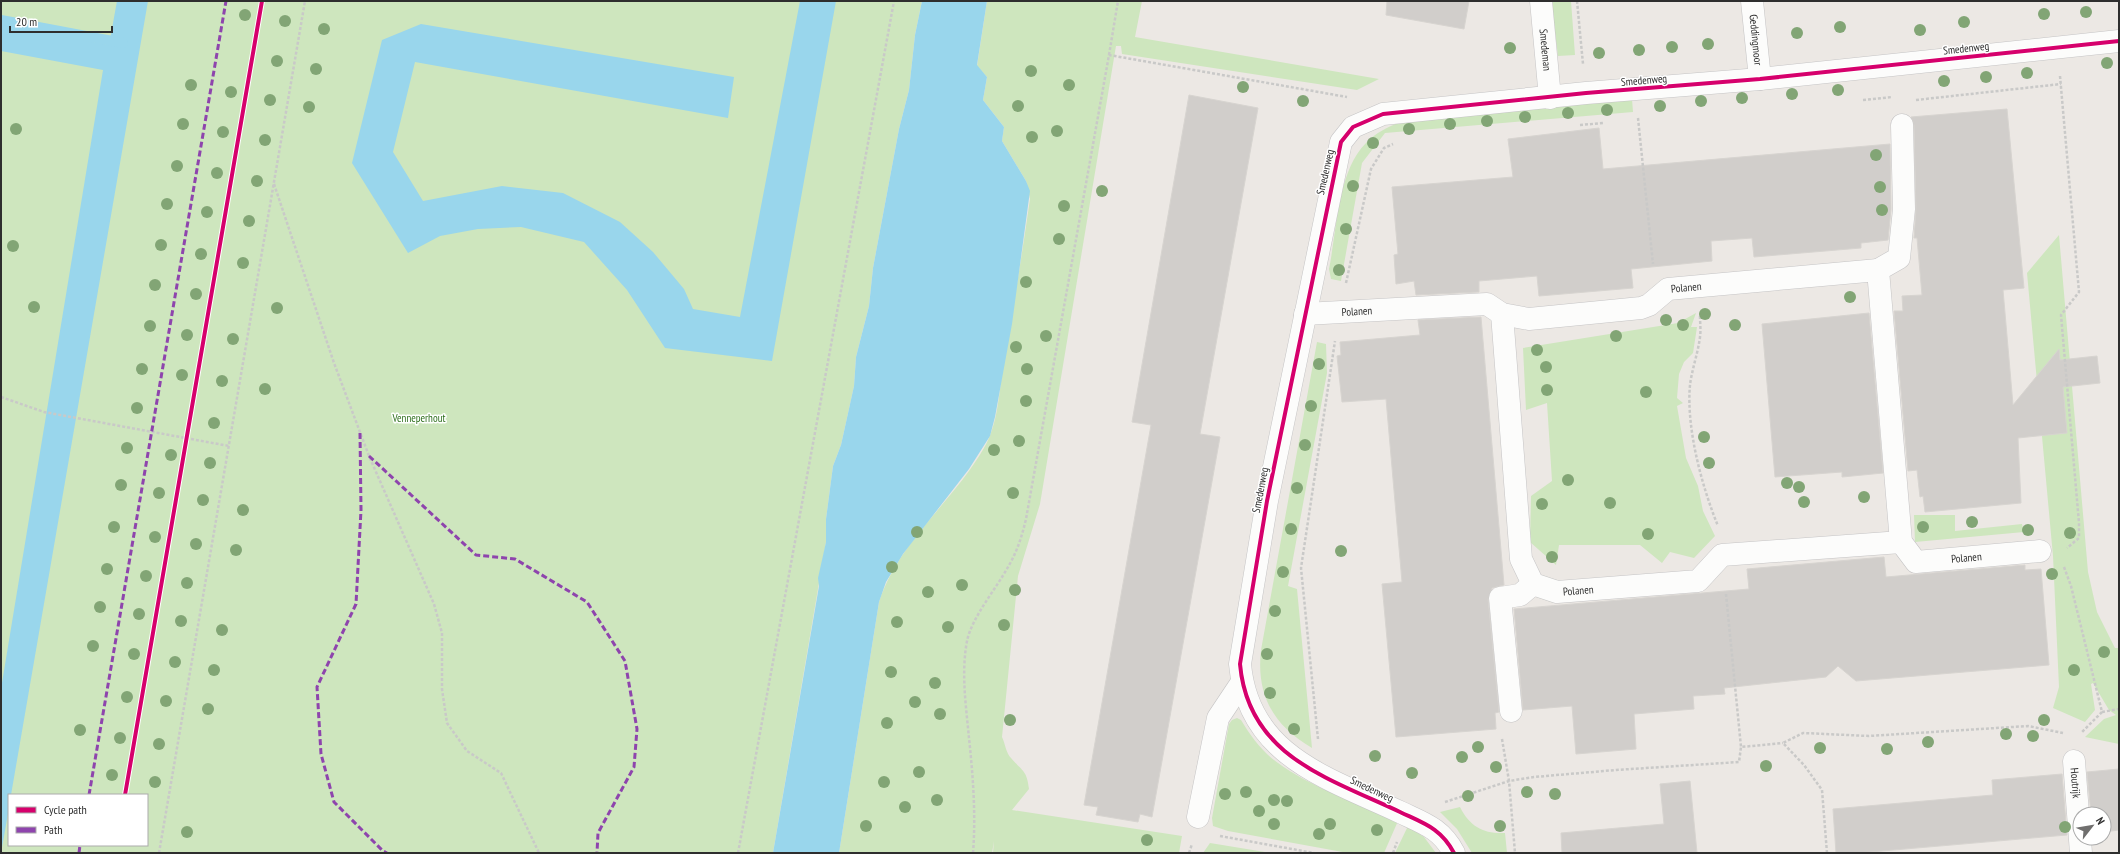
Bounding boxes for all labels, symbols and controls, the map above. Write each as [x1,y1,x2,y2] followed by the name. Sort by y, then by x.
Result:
[10,8,112,34] scale bar
[16,14,37,29] text: 20 m
[1746,14,1766,66] street label: Geddingmoor
[1537,28,1554,72] street label: Smedeman
[1942,39,1990,57] street label: Smedenweg
[1620,71,1668,89] street label: Smedenweg
[1313,148,1337,196] street label: Smedenweg
[1670,279,1702,296] street label: Polanen
[1341,303,1373,319] street label: Polanen
[391,411,446,425] park label: Venneperhout
[1249,466,1271,514] street label: Smedenweg
[1950,549,1982,566] street label: Polanen
[1562,582,1594,599] street label: Polanen
[2068,767,2084,799] street label: Houtrijk
[1348,773,1396,805] street label: Smedenweg
[8,794,148,846] legend
[44,802,87,817] text: Cycle path
[2072,806,2112,846] north arrow
[2093,815,2108,827] text: N
[44,822,62,837] text: Path

